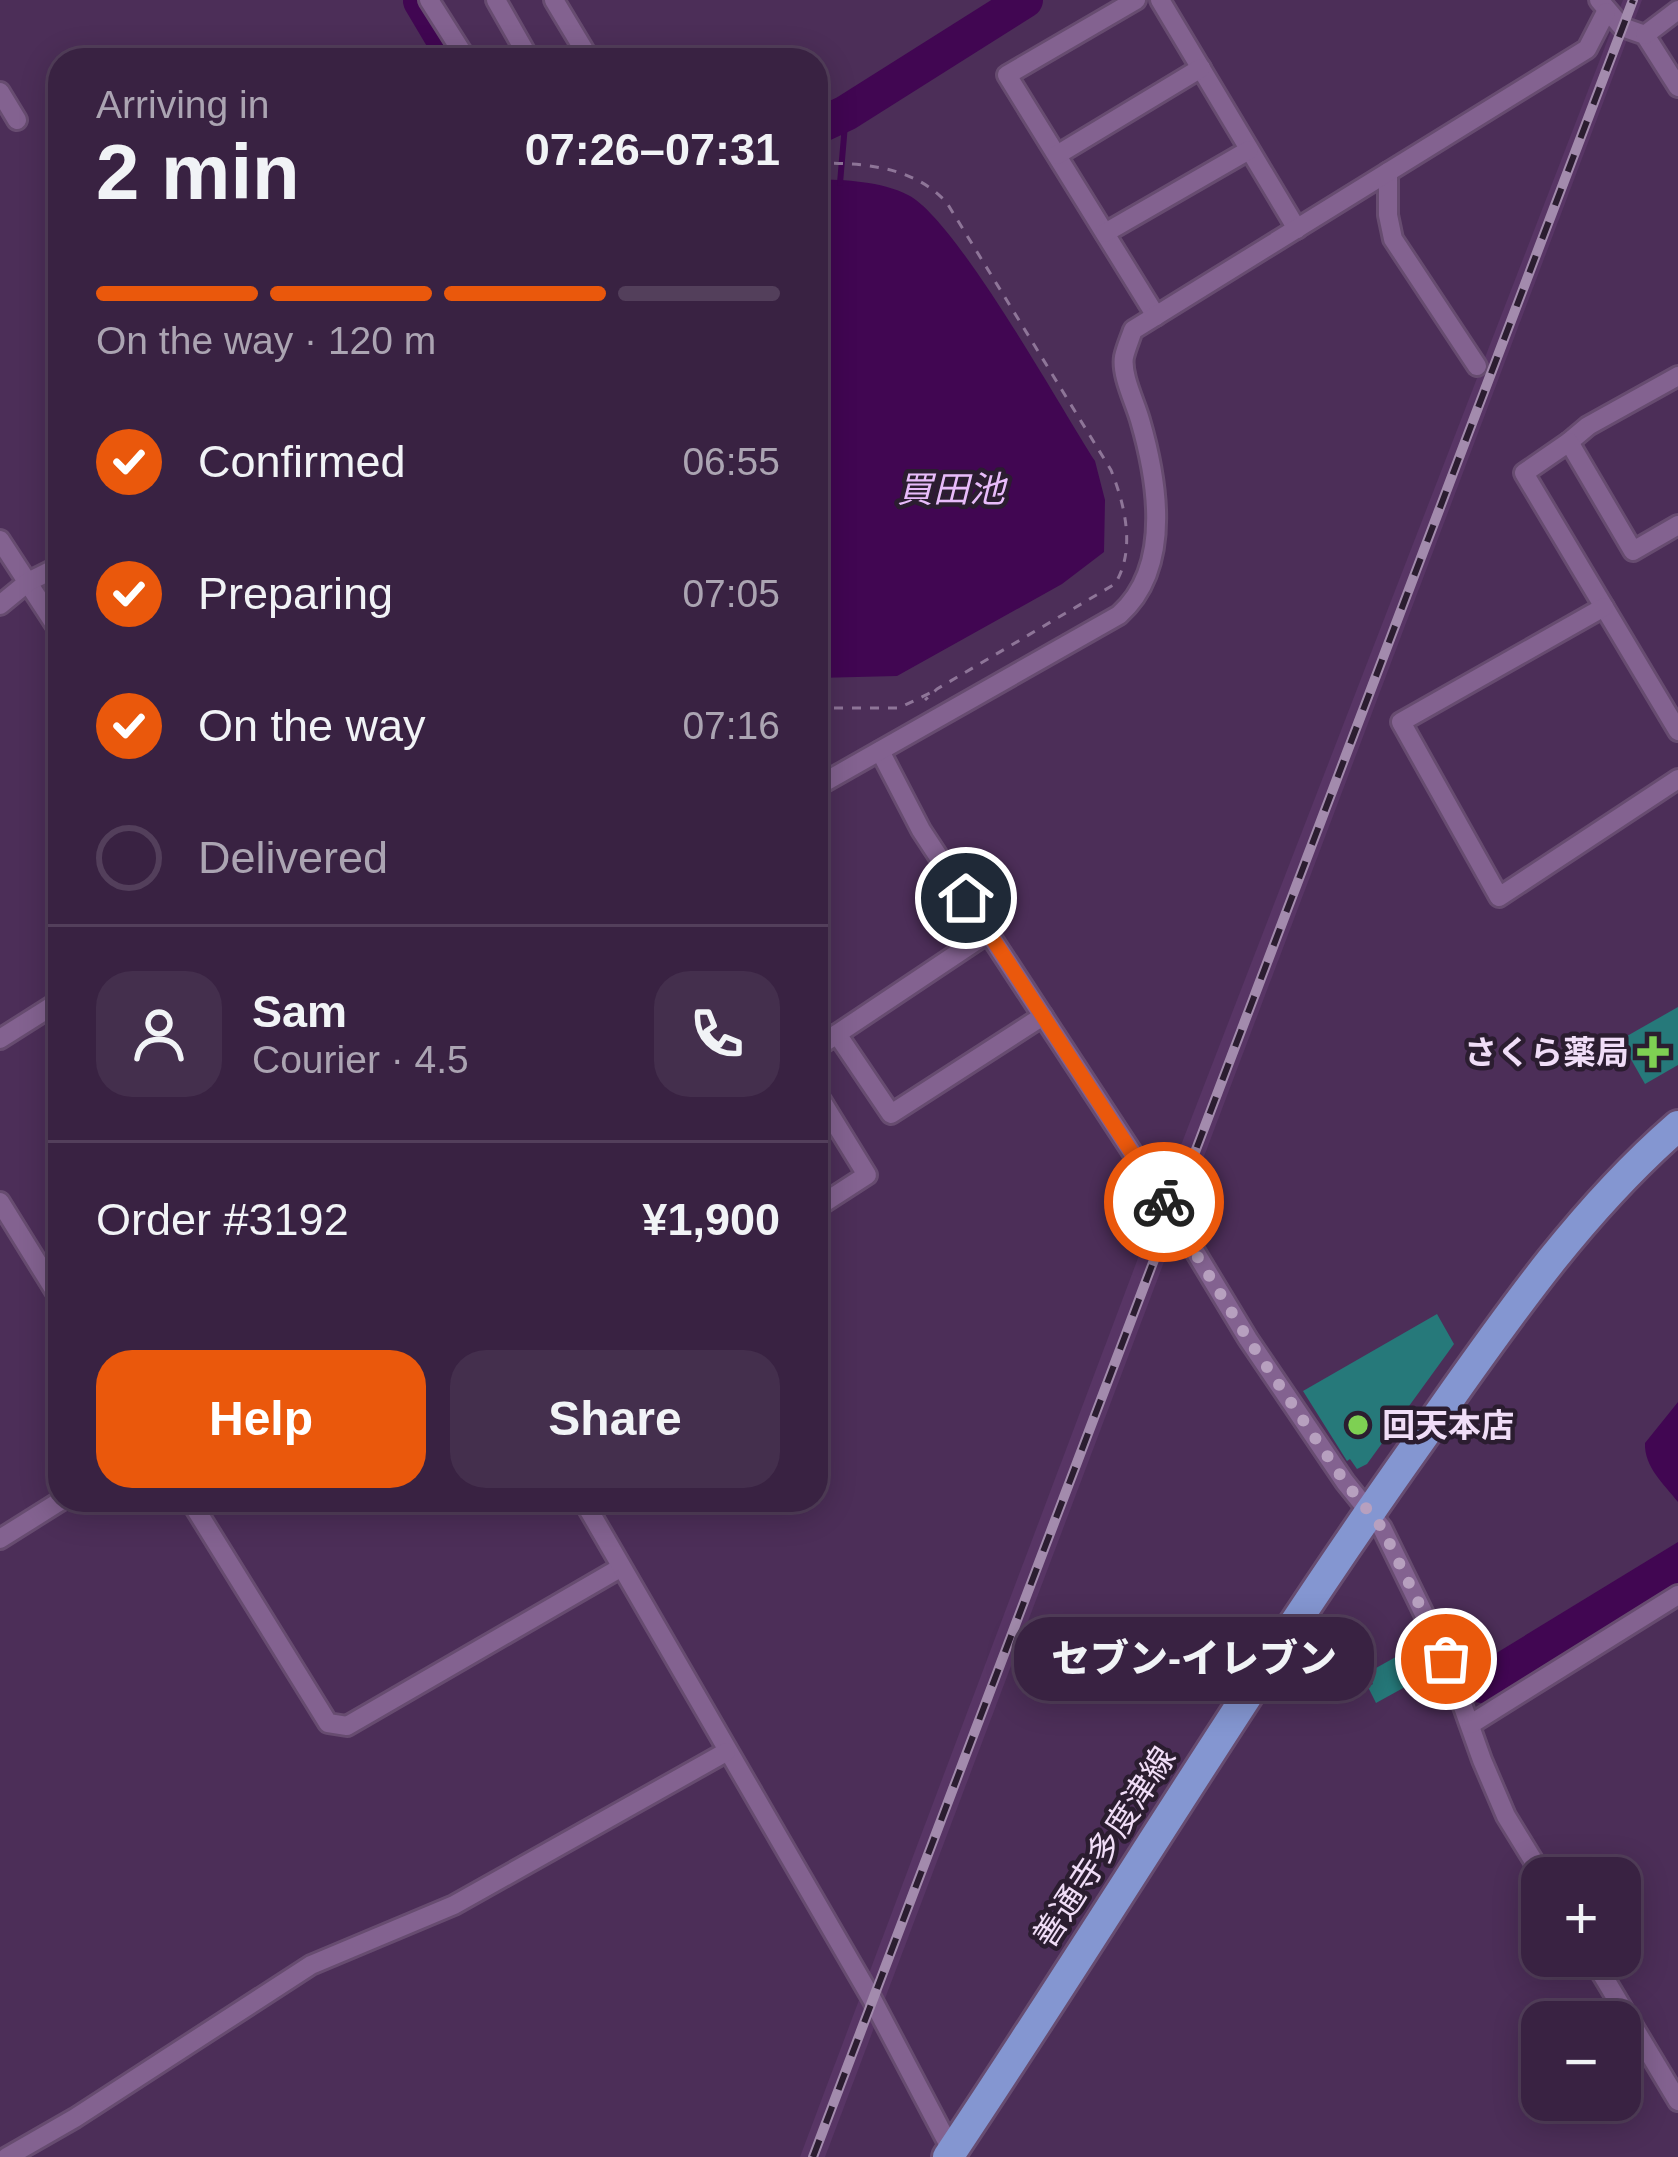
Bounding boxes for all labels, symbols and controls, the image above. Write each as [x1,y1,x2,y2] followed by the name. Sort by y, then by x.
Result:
[96,83,269,126] text: Arriving in
[525,124,780,175] text: 07:26–07:31
[96,128,300,216] text: 2 min
[96,319,436,362] text: On the way · 120 m
[96,429,162,495] icon: check
[198,436,406,487] text: Confirmed
[682,440,780,483] text: 06:55
[897,469,1008,510] water label: 買田池
[96,561,162,627] icon: check
[198,568,393,619] text: Preparing
[682,572,780,615] text: 07:05
[96,693,162,759] icon: check
[198,700,426,751] text: On the way
[682,704,780,747] text: 07:16
[198,832,388,883] text: Delivered
[915,847,1017,949] pin
[933,865,999,931] icon: home
[96,971,222,1097] button: person
[654,971,780,1097] button: phone
[252,986,347,1037] text: Sam
[1464,1034,1629,1071] place label: さくら薬局
[252,1038,469,1081] text: Courier · 4.5
[1640,1039,1666,1065] marker: さくら薬局
[1104,1142,1224,1262] courier
[1131,1169,1197,1235] icon: bike
[96,1194,349,1245] text: Order #3192
[642,1194,780,1245] text: ¥1,900
[96,1350,426,1488] button: Help
[450,1350,780,1488] button: Share
[1382,1407,1514,1444] place label: 回天本店
[1345,1412,1371,1438] marker: 回天本店
[1395,1608,1497,1710] pin
[1014,1617,1374,1701] callout: セブン-イレブン
[1413,1626,1479,1692] icon: bag
[1051,1637,1337,1680] text: セブン-イレブン
[1026,1740,1182,1954] street label: 善通寺多度津線
[1521,1857,1641,2121] map controls
[1521,1857,1641,1977] button: +
[1521,2001,1641,2121] button: −

